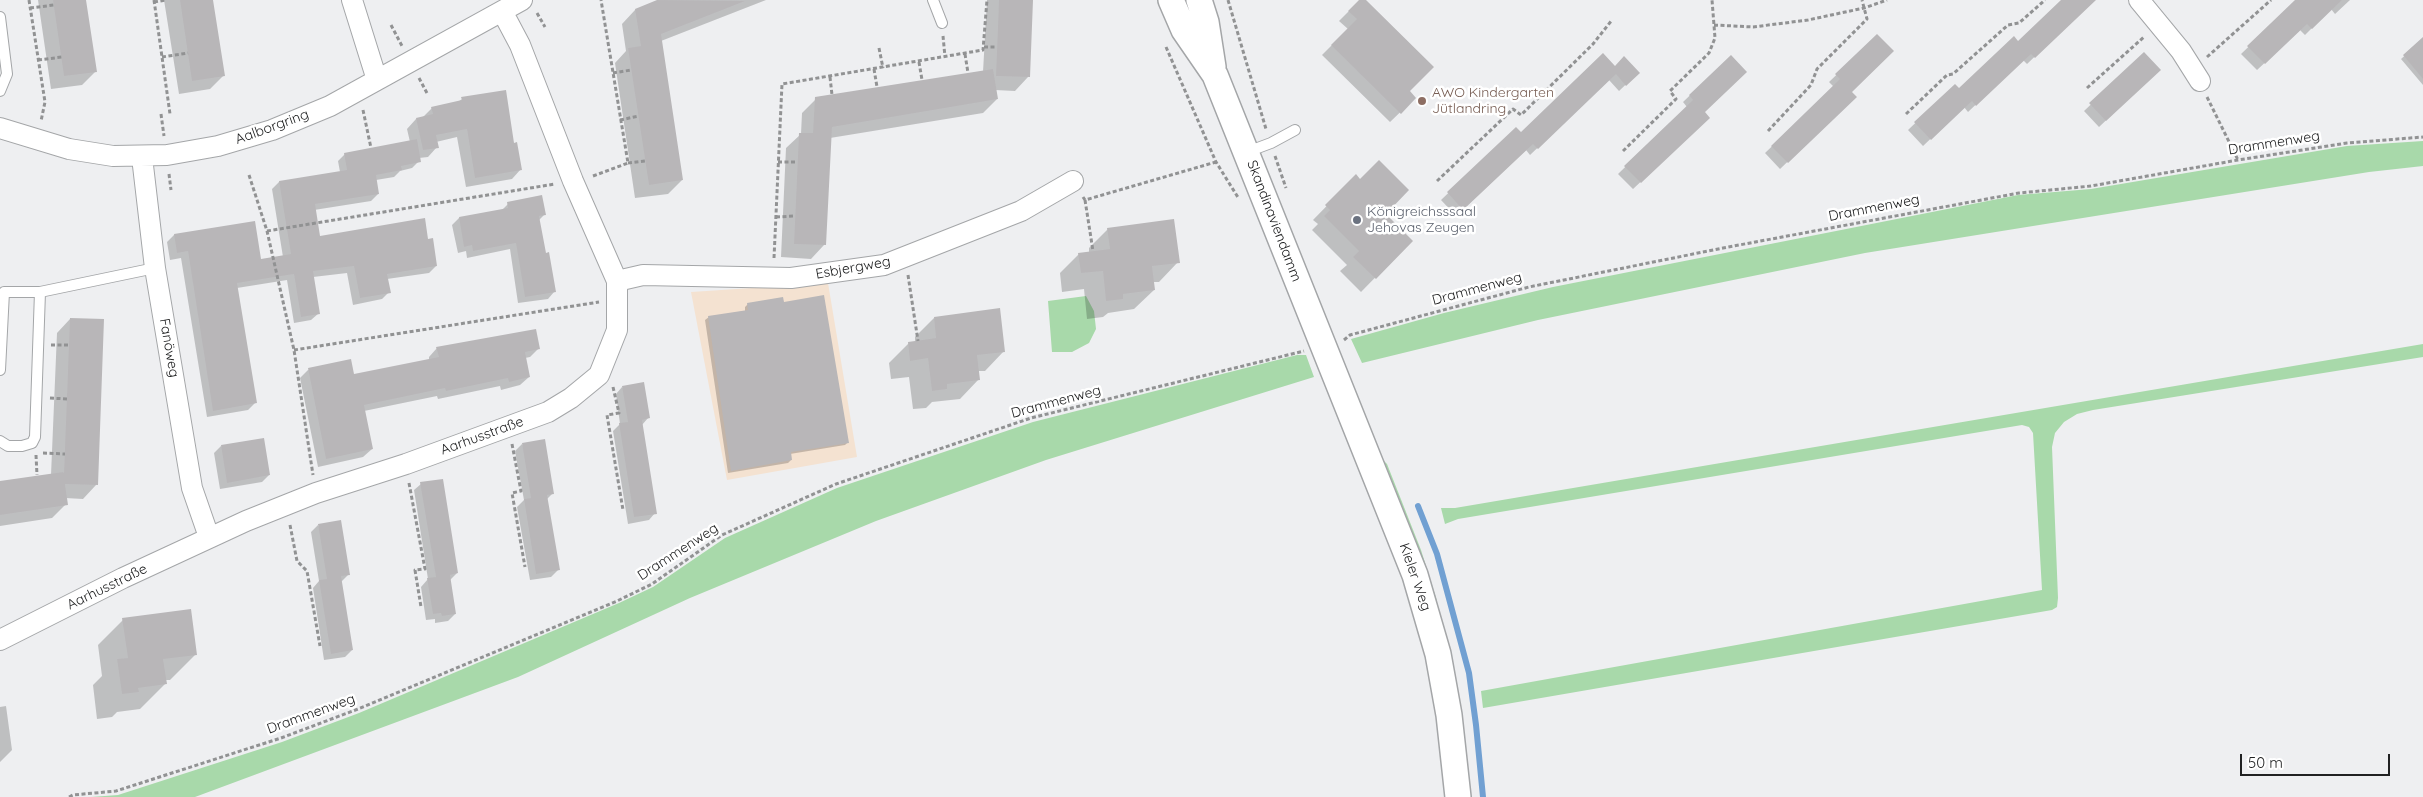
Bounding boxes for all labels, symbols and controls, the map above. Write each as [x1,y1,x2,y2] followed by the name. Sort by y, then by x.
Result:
[1432,85,1554,118] place label: AWO Kindergarten Jütlandring
[1416,95,1428,107] marker: AWO Kindergarten Jütlandring
[233,106,311,148] street label: Aalborgring
[2227,127,2321,159] street label: Drammenweg
[1243,158,1305,284] street label: Skandinaviendamm
[1827,191,1921,225] street label: Drammenweg
[1367,204,1476,236] place label: Königreichsssaal Jehovas Zeugen
[1351,214,1363,226] marker: Königreichsssaal Jehovas Zeugen
[814,253,892,283] street label: Esbjergweg
[1430,269,1524,309] street label: Drammenweg
[156,317,182,379] street label: Fanöweg
[1009,382,1103,422] street label: Drammenweg
[438,413,526,459] street label: Aarhusstraße
[635,520,721,584] street label: Drammenweg
[1396,541,1434,613] street label: Kieler Weg
[64,560,150,614] street label: Aarhusstraße
[265,690,357,738] street label: Drammenweg
[2243,744,2393,776] scale bar
[2248,753,2283,772] text: 50 m

